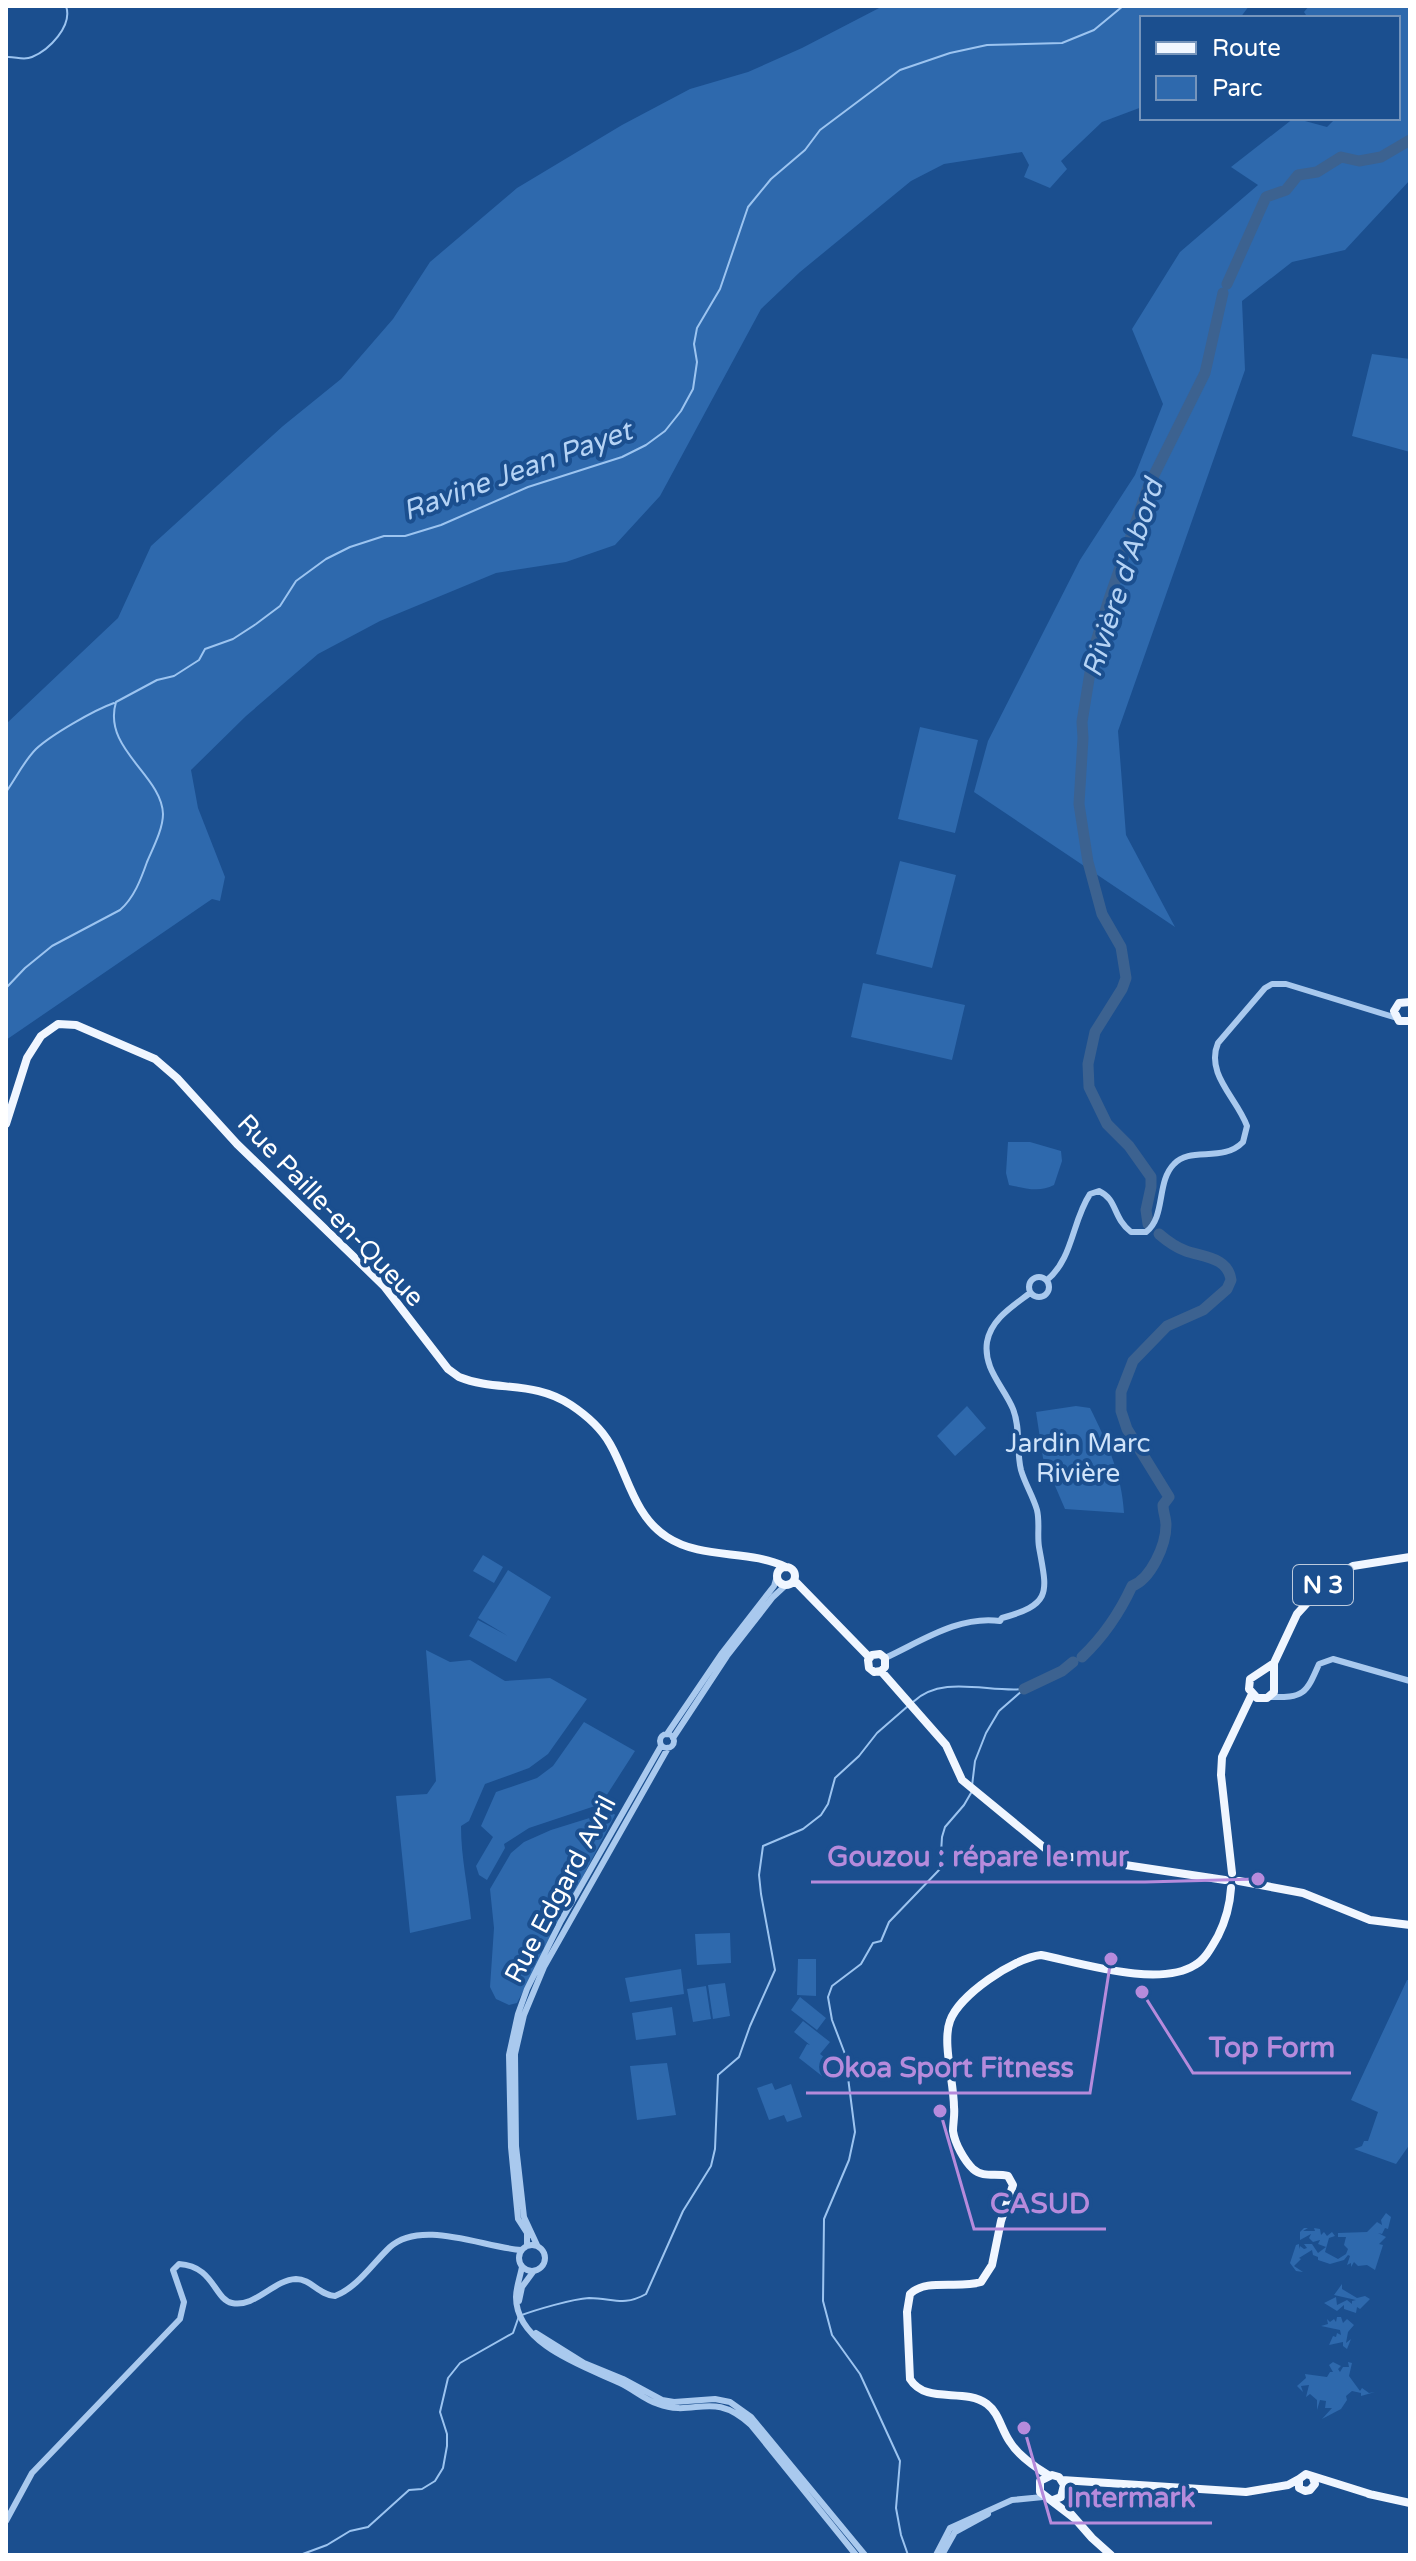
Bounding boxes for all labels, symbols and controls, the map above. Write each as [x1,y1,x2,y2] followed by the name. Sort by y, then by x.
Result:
[1140,16,1400,120] legend
[1212,34,1281,63] text: Route
[1212,74,1263,103] text: Parc
[398,413,640,528] water label: Ravine Jean Payet
[1075,472,1172,681] water label: Rivière d'Abord
[231,1108,430,1313] street label: Rue Paille-en-Queue
[1006,1428,1150,1489] park label: Jardin Marc Rivière
[1293,1565,1353,1605] road number: N 3
[498,1790,623,1988] street label: Rue Edgard Avril
[811,1830,1145,1882] callout: Gouzou : répare le mur
[827,1840,1130,1874] text: Gouzou : répare le mur
[1193,2021,1351,2073] callout: Top Form
[1208,2031,1335,2065] text: Top Form
[806,2041,1090,2093] callout: Okoa Sport Fitness
[822,2051,1074,2085] text: Okoa Sport Fitness
[974,2177,1106,2229] callout: CASUD
[990,2187,1090,2221] text: CASUD
[1051,2471,1212,2523] callout: Intermark
[1067,2481,1195,2515] text: Intermark

